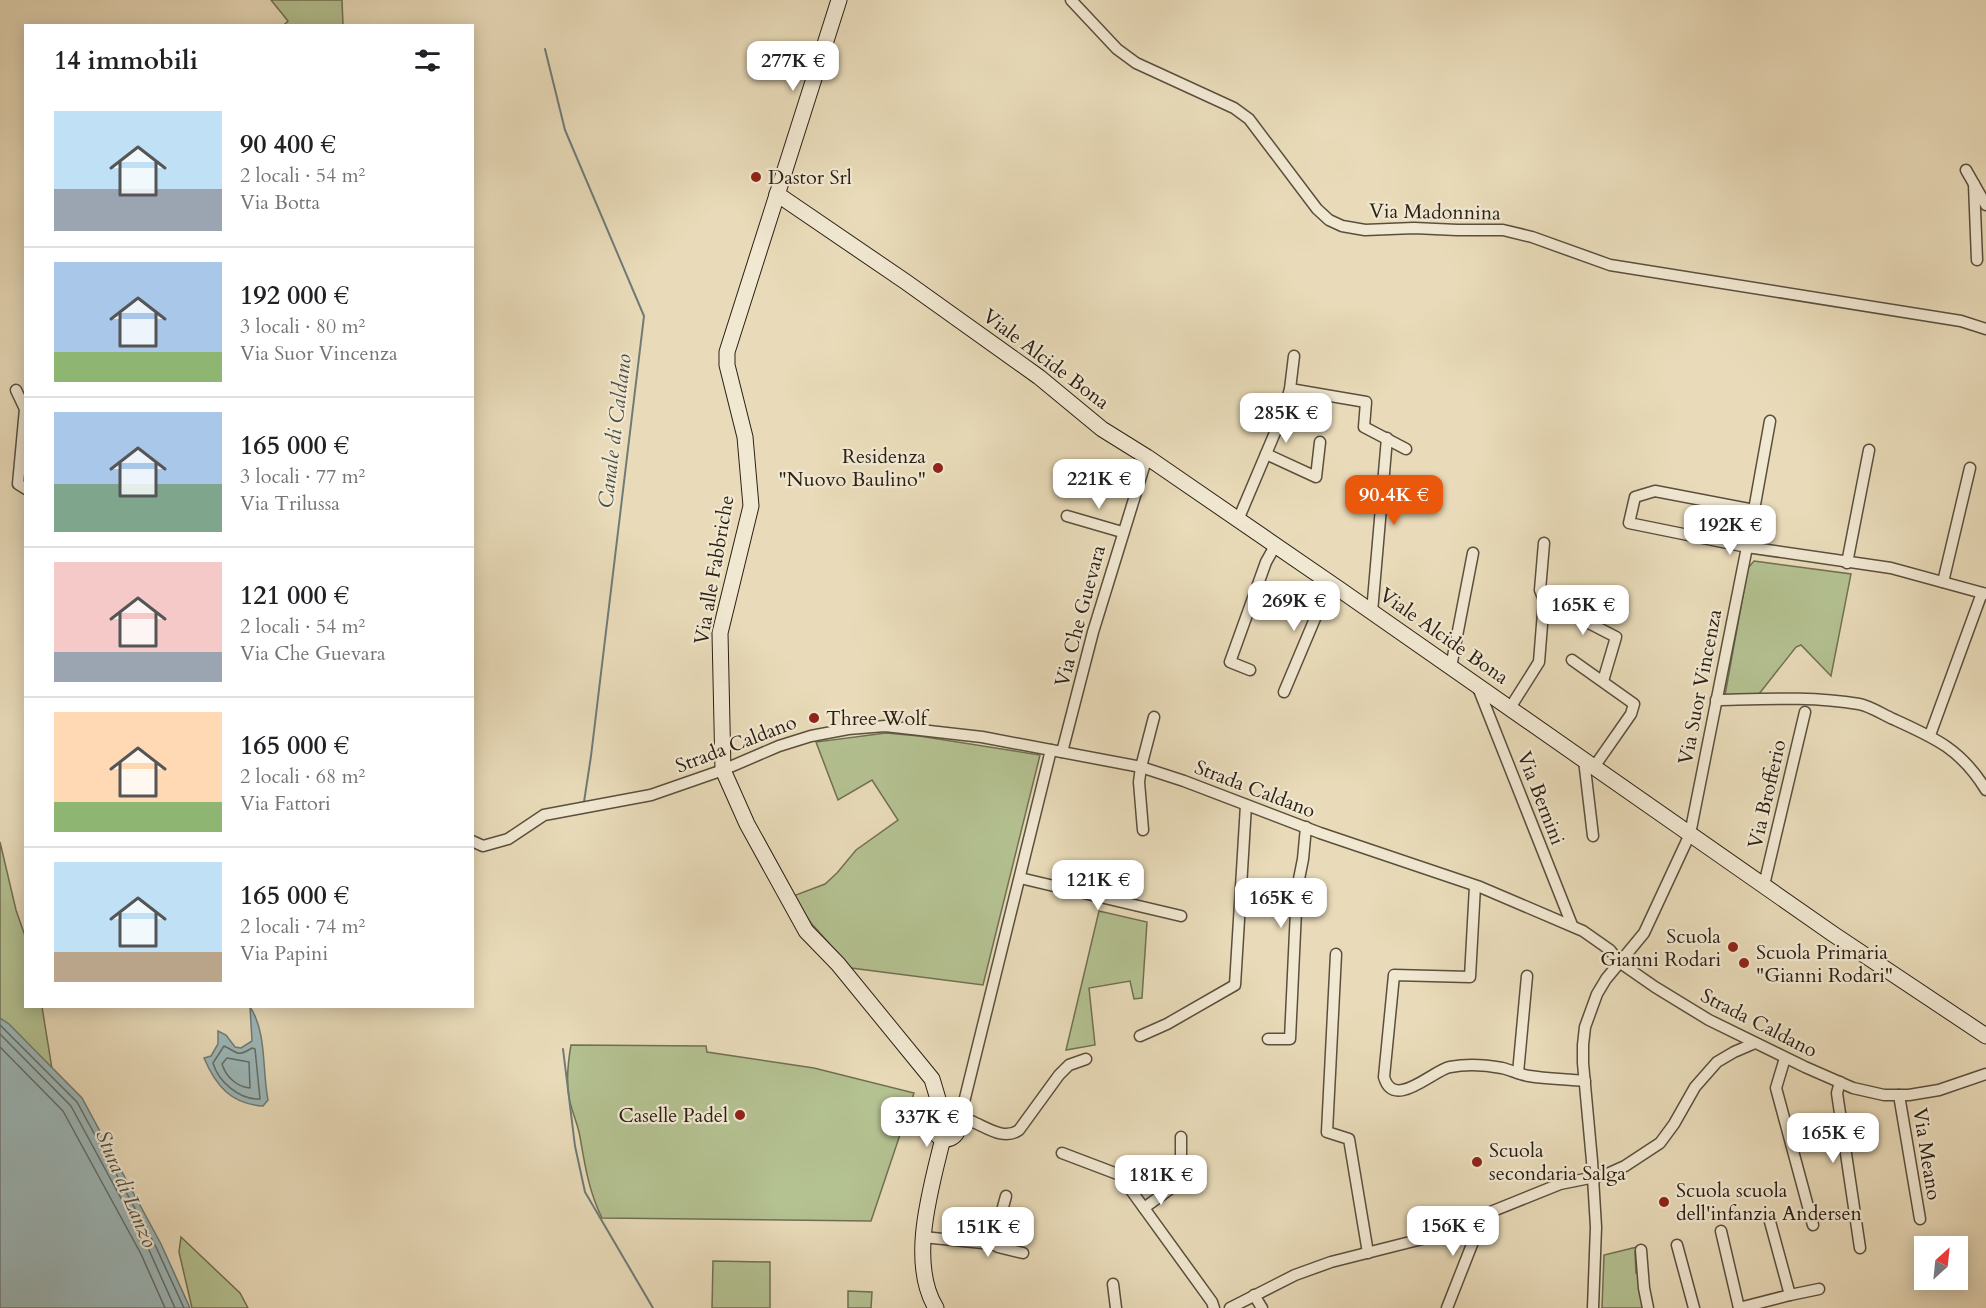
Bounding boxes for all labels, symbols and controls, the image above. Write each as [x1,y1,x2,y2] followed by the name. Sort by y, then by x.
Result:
[744,41,842,92] pin: 277K €
[54,43,198,78] text: 14 immobili
[411,44,444,77] icon: filters
[761,47,825,74] text: 277K €
[240,127,336,162] text: 90 400 €
[102,135,174,207] icon: home
[240,162,365,189] text: 2 locali · 54 m²
[768,164,852,191] place label: Dastor Srl
[749,170,763,184] marker: Dastor Srl
[240,189,320,216] text: Via Botta
[1369,197,1501,227] street label: Via Madonnina
[240,278,349,313] text: 192 000 €
[102,286,174,358] icon: home
[977,302,1115,416] street label: Viale Alcide Bona
[240,313,365,340] text: 3 locali · 80 m²
[240,340,398,367] text: Via Suor Vincenza
[591,352,639,510] water label: Canale di Caldano
[1237,393,1335,444] pin: 285K €
[1254,399,1318,426] text: 285K €
[240,428,349,463] text: 165 000 €
[102,436,174,508] icon: home
[778,443,926,493] place label: Residenza "Nuovo Baulino"
[1050,459,1148,510] pin: 221K €
[931,461,945,475] marker: Residenza "Nuovo Baulino"
[240,463,365,490] text: 3 locali · 77 m²
[1067,465,1131,492] text: 221K €
[1339,475,1449,526] pin: 90.4K €
[1359,481,1429,508] text: 90.4K €
[240,490,340,517] text: Via Trilussa
[688,493,740,647] street label: Via alle Fabbriche
[1681,505,1779,556] pin: 192K €
[1698,511,1762,538] text: 192K €
[1048,542,1112,690] street label: Via Che Guevara
[240,578,349,613] text: 121 000 €
[1245,581,1343,632] pin: 269K €
[1374,581,1514,691] street label: Viale Alcide Bona
[1534,585,1632,636] pin: 165K €
[102,586,174,658] icon: home
[1262,587,1326,614] text: 269K €
[1551,591,1615,618] text: 165K €
[1672,607,1728,767] street label: Via Suor Vincenza
[240,613,365,640] text: 2 locali · 54 m²
[240,640,386,667] text: Via Che Guevara
[826,705,929,732] place label: Three Wolf
[672,708,800,779] street label: Strada Caldano
[807,711,821,725] marker: Three Wolf
[240,728,349,763] text: 165 000 €
[102,736,174,808] icon: home
[1741,737,1793,851] street label: Via Brofferio
[1511,747,1571,849] street label: Via Bernini
[1191,754,1319,825] street label: Strada Caldano
[240,763,365,790] text: 2 locali · 68 m²
[240,790,331,817] text: Via Fattori
[1049,860,1147,911] pin: 121K €
[1066,866,1130,893] text: 121K €
[240,878,349,913] text: 165 000 €
[1232,878,1330,929] pin: 165K €
[1249,884,1313,911] text: 165K €
[102,886,174,958] icon: home
[240,913,365,940] text: 2 locali · 74 m²
[1600,923,1721,973] place label: Scuola Gianni Rodari
[1756,939,1893,989] place label: Scuola Primaria "Gianni Rodari"
[240,940,328,967] text: Via Papini
[1726,940,1740,954] marker: Scuola Gianni Rodari
[1737,956,1751,970] marker: Scuola Primaria "Gianni Rodari"
[1696,982,1822,1064] street label: Strada Caldano
[878,1097,976,1148] pin: 337K €
[618,1102,728,1129] place label: Caselle Padel
[895,1103,959,1130] text: 337K €
[1906,1106,1948,1202] street label: Via Meano
[733,1108,747,1122] marker: Caselle Padel
[1784,1113,1882,1164] pin: 165K €
[1801,1119,1865,1146] text: 165K €
[88,1126,164,1253] water label: Stura di Lanzo
[1489,1137,1626,1187] place label: Scuola secondaria Salga
[1112,1155,1210,1206] pin: 181K €
[1470,1155,1484,1169] marker: Scuola secondaria Salga
[1129,1161,1193,1188] text: 181K €
[1676,1177,1863,1227] place label: Scuola scuola dell'infanzia Andersen
[1657,1195,1671,1209] marker: Scuola scuola dell'infanzia Andersen
[1404,1206,1502,1257] pin: 156K €
[939,1207,1037,1258] pin: 151K €
[1421,1212,1485,1239] text: 156K €
[956,1213,1020,1240] text: 151K €
[1914,1236,1968,1290] north arrow
[1914,1236,1968,1290] map controls

